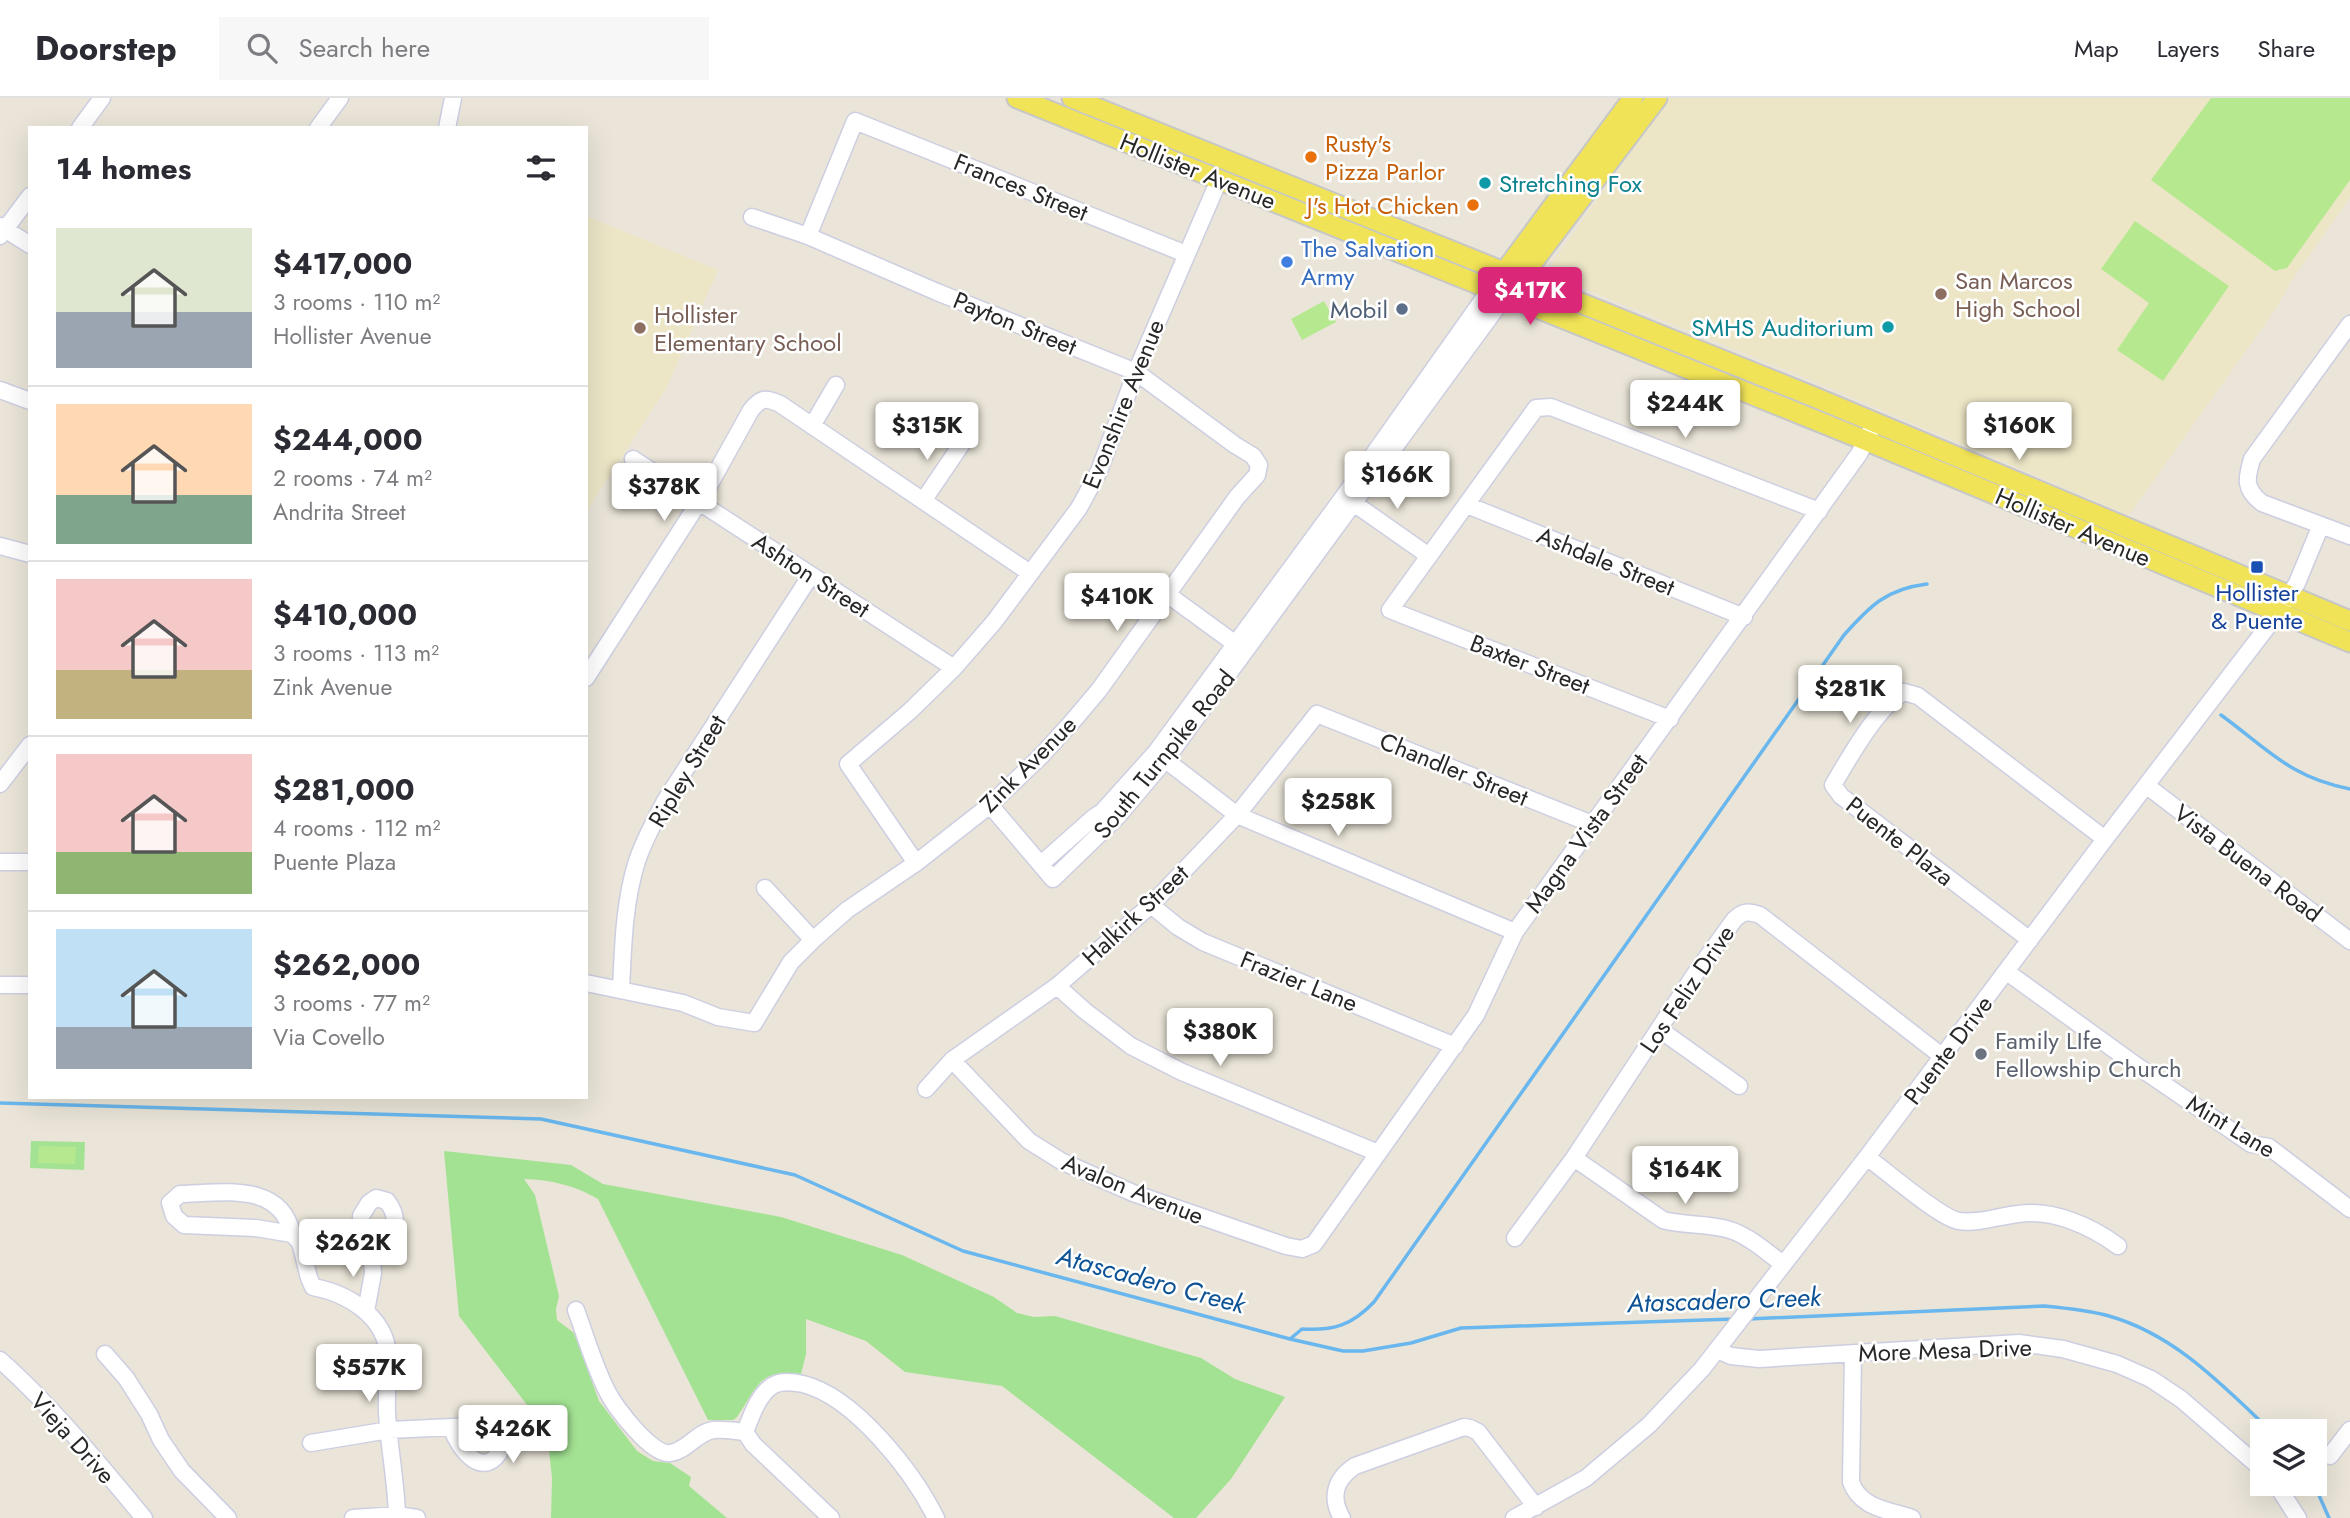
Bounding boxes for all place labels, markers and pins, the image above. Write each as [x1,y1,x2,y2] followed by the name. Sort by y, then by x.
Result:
[1325,126,1446,189] place label: Rusty's Pizza Parlor
[1303,149,1319,165] marker: Rusty's Pizza Parlor
[1499,166,1643,201] place label: Stretching Fox
[1477,175,1493,191] marker: Stretching Fox
[1304,188,1459,223] place label: J's Hot Chicken
[1465,197,1481,213] marker: J's Hot Chicken
[1301,231,1434,294] place label: The Salvation Army
[1279,254,1295,270] marker: The Salvation Army
[1955,263,2081,326] place label: San Marcos High School
[1481,268,1579,327] pin: $417K
[1933,286,1949,302] marker: San Marcos High School
[1330,292,1388,327] place label: Mobil
[654,297,842,360] place label: Hollister Elementary School
[1394,301,1410,317] marker: Mobil
[1691,310,1874,345] place label: SMHS Auditorium
[1880,319,1896,335] marker: SMHS Auditorium
[632,320,648,336] marker: Hollister Elementary School
[1636,380,1734,440] pin: $244K
[878,402,976,462] pin: $315K
[1970,402,2068,462] pin: $160K
[1348,452,1446,511] pin: $166K
[615,464,713,523] pin: $378K
[2249,559,2265,575] marker: Hollister & Puente
[1068,574,1166,633] pin: $410K
[2211,575,2303,638] place label: Hollister & Puente
[1801,666,1899,725] pin: $281K
[1289,778,1387,838] pin: $258K
[1171,1009,1269,1068] pin: $380K
[1995,1023,2182,1086] place label: Family LIfe Fellowship Church
[1973,1046,1989,1062] marker: Family LIfe Fellowship Church
[1636,1146,1734,1206] pin: $164K
[304,1220,402,1279] pin: $262K
[320,1344,418,1404] pin: $557K
[464,1406,562,1465] pin: $426K

